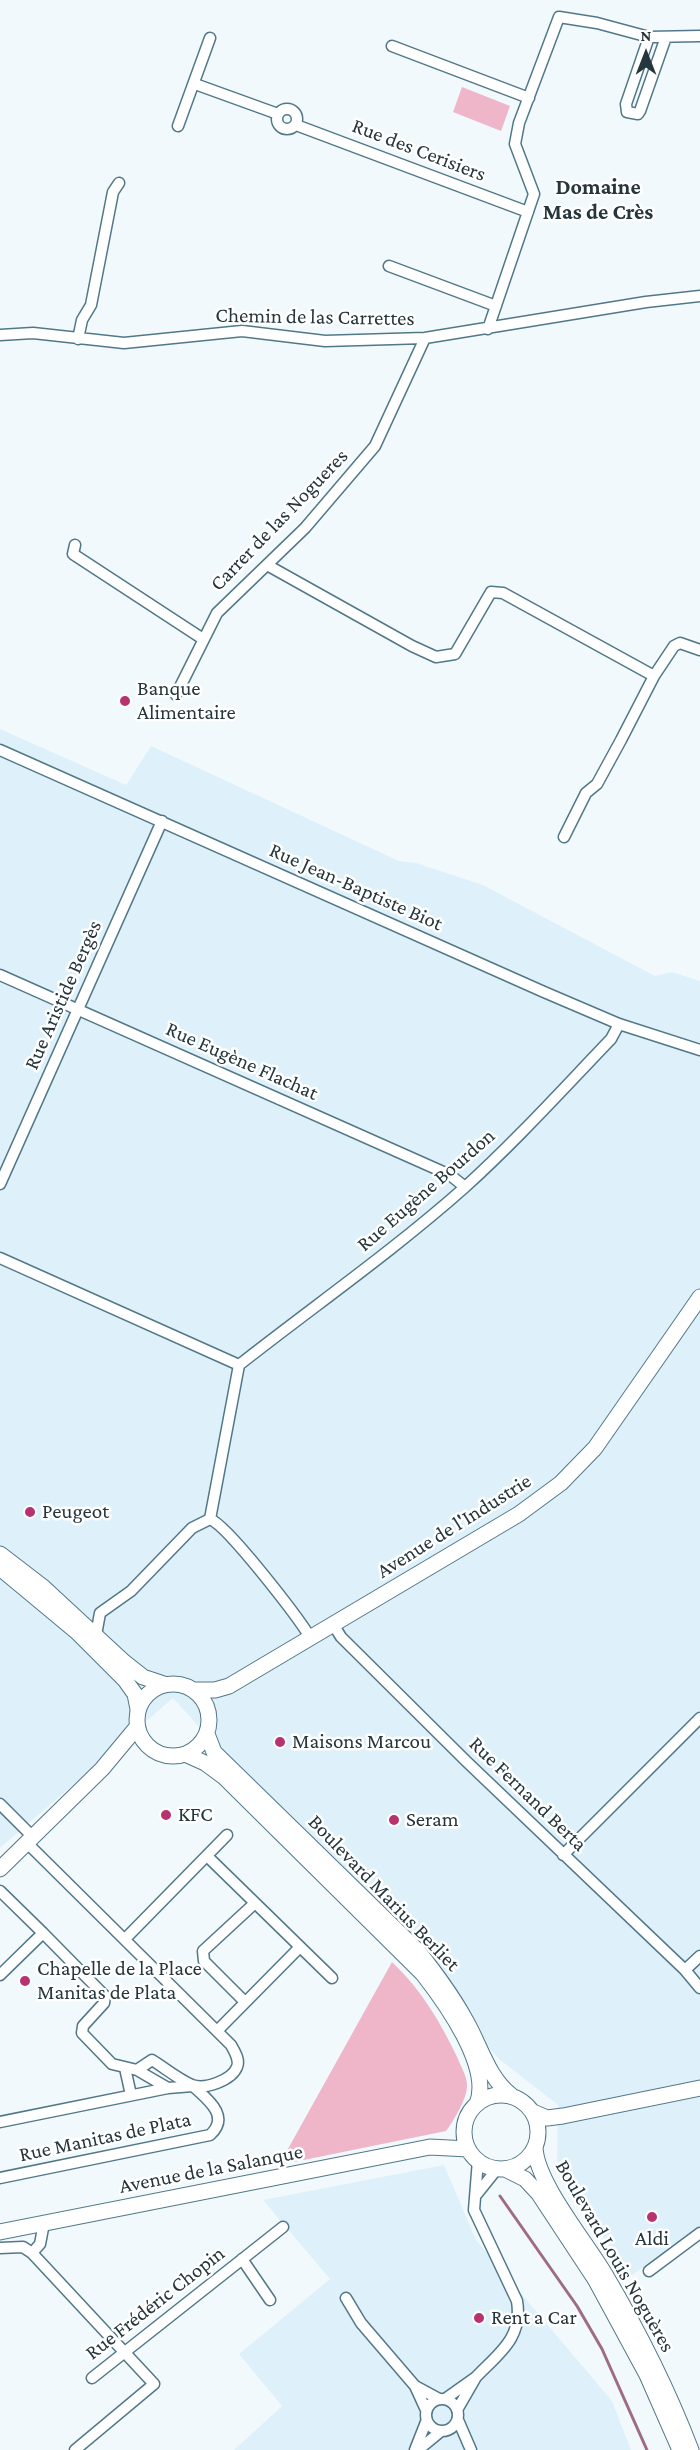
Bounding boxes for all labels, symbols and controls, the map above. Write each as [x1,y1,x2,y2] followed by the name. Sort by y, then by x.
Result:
[616,24,676,84] north arrow
[641,27,651,44] text: N
[349,113,489,187] street label: Rue des Cerisiers
[543,174,653,226] district label: Domaine Mas de Crès
[215,303,415,331] street label: Chemin de las Carrettes
[205,444,353,596] street label: Carrer de las Nogueres
[137,676,236,726] place label: Banque Alimentaire
[118,694,132,708] marker: Banque Alimentaire
[265,837,447,937] street label: Rue Jean-Baptiste Biot
[19,916,107,1074] street label: Rue Aristide Bergès
[162,1016,322,1106] street label: Rue Eugène Flachat
[352,1123,500,1257] street label: Rue Eugène Bourdon
[372,1468,536,1584] street label: Avenue de l'Industrie
[42,1499,109,1525] place label: Peugeot
[23,1505,37,1519] marker: Peugeot
[292,1729,431,1755] place label: Maisons Marcou
[464,1731,592,1857] street label: Rue Fernand Berta
[273,1735,287,1749] marker: Maisons Marcou
[178,1802,213,1828] place label: KFC
[406,1807,459,1833] place label: Seram
[159,1808,173,1822] marker: KFC
[303,1810,465,1976] street label: Boulevard Marius Berliet
[387,1813,401,1827] marker: Seram
[37,1956,202,2006] place label: Chapelle de la Place Manitas de Plata
[18,1974,32,1988] marker: Chapelle de la Place Manitas de Plata
[17,2106,193,2168] street label: Rue Manitas de Plata
[117,2139,305,2199] street label: Avenue de la Salanque
[550,2155,680,2357] street label: Boulevard Louis Noguères
[645,2210,659,2224] marker: Aldi
[635,2226,669,2252] place label: Aldi
[80,2241,230,2365] street label: Rue Frédéric Chopin
[491,2305,577,2331] place label: Rent a Car
[472,2311,486,2325] marker: Rent a Car

